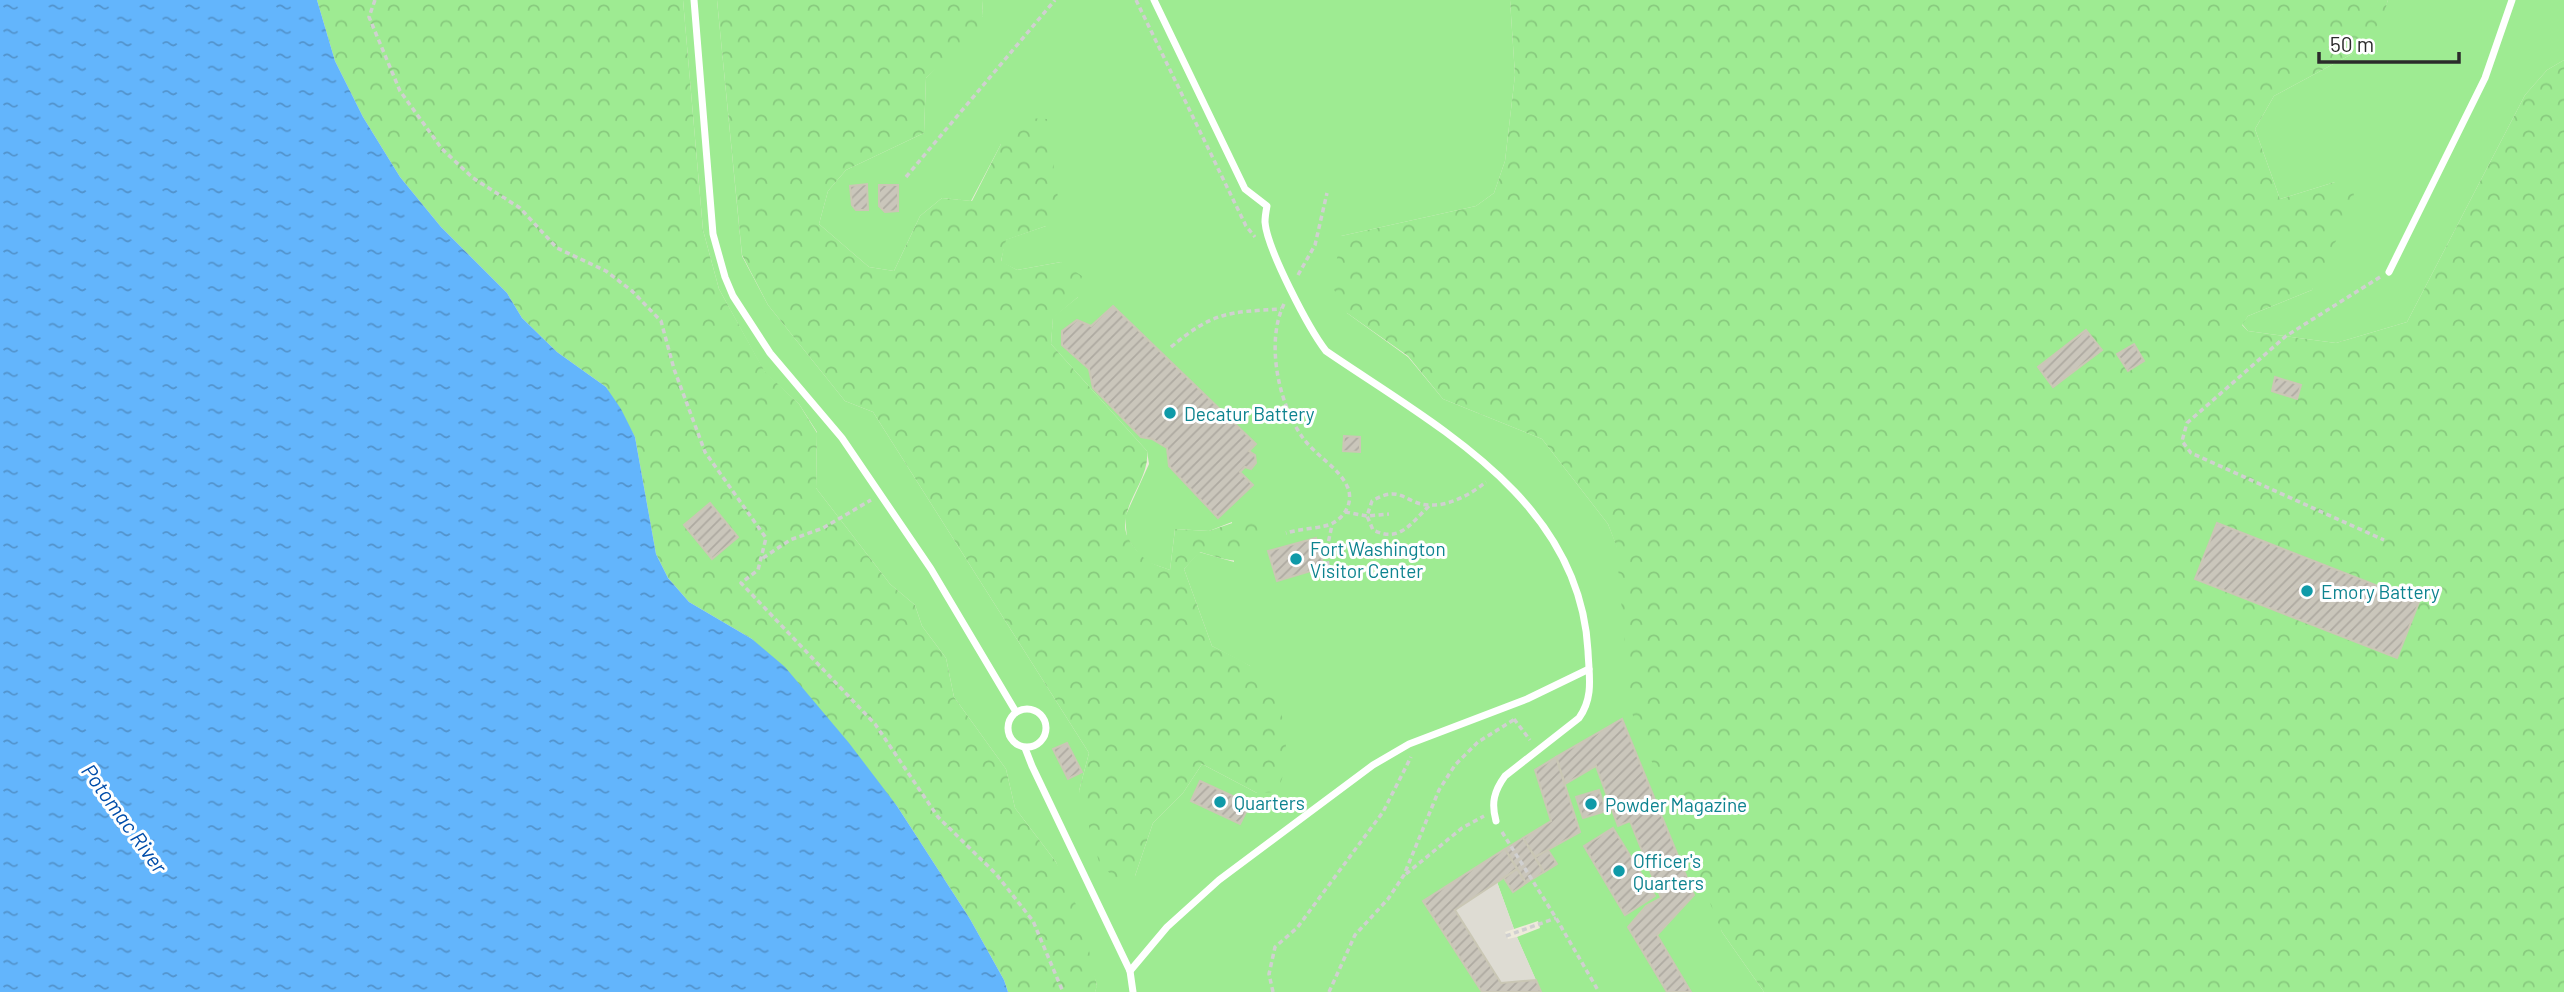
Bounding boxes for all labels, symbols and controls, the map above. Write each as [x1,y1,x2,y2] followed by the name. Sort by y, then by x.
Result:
[2319,21,2459,65] scale bar
[2330,31,2374,56] text: 50 m
[1184,402,1315,425] place label: Decatur Battery
[1162,405,1178,421] marker: Decatur Battery
[1310,537,1446,582] place label: Fort Washington Visitor Center
[1288,551,1304,567] marker: Fort Washington Visitor Center
[2321,580,2440,603] place label: Emory Battery
[2299,583,2315,599] marker: Emory Battery
[77,759,173,878] water label: Potomac River
[1234,791,1305,814] place label: Quarters
[1605,793,1747,816] place label: Powder Magazine
[1212,794,1228,810] marker: Quarters
[1583,796,1599,812] marker: Powder Magazine
[1633,849,1704,894] place label: Officer's Quarters
[1611,863,1627,879] marker: Officer's Quarters

